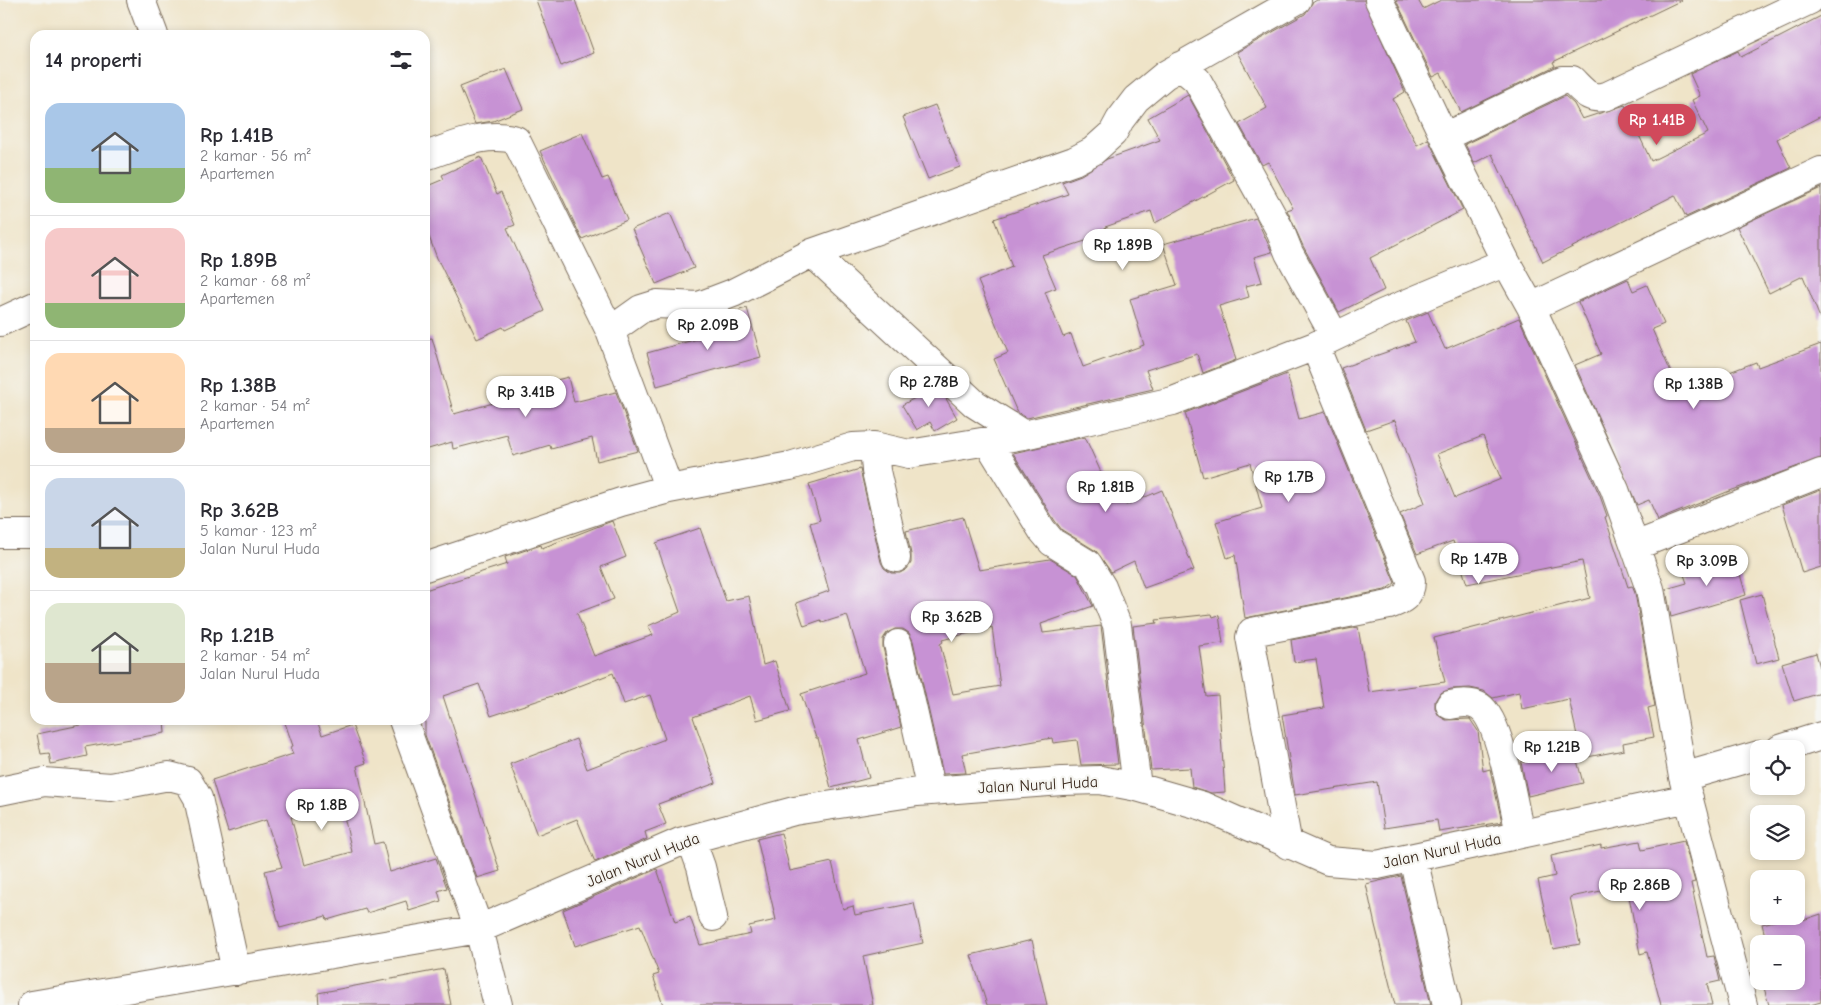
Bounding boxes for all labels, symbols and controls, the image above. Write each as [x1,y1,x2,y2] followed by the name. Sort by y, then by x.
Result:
[387,46,415,74] icon: filters
[45,48,142,72] text: 14 properti
[1605,104,1709,146] pin: Rp 1.41B
[1629,111,1685,129] text: Rp 1.41B
[85,123,145,183] icon: home
[200,123,274,147] text: Rp 1.41B
[200,147,311,165] text: 2 kamar · 56 m²
[200,165,275,183] text: Apartemen
[1071,228,1175,271] pin: Rp 1.89B
[1094,236,1152,254] text: Rp 1.89B
[85,248,145,308] icon: home
[200,248,277,272] text: Rp 1.89B
[200,272,310,290] text: 2 kamar · 68 m²
[200,290,275,308] text: Apartemen
[656,308,760,351] pin: Rp 2.09B
[677,316,739,334] text: Rp 2.09B
[877,366,981,408] pin: Rp 2.78B
[1642,368,1746,410] pin: Rp 1.38B
[85,373,145,433] icon: home
[200,373,277,397] text: Rp 1.38B
[900,373,958,391] text: Rp 2.78B
[1665,375,1723,393] text: Rp 1.38B
[474,376,578,418] pin: Rp 3.41B
[497,383,555,401] text: Rp 3.41B
[200,397,310,415] text: 2 kamar · 54 m²
[200,415,275,433] text: Apartemen
[1243,460,1335,503] pin: Rp 1.7B
[1264,468,1314,486] text: Rp 1.7B
[1054,470,1158,513] pin: Rp 1.81B
[1078,478,1134,496] text: Rp 1.81B
[85,498,145,558] icon: home
[200,498,279,522] text: Rp 3.62B
[200,522,316,540] text: 5 kamar · 123 m²
[200,540,320,558] text: Jalan Nurul Huda
[1427,542,1531,585] pin: Rp 1.47B
[1655,544,1759,587] pin: Rp 3.09B
[1450,550,1508,568] text: Rp 1.47B
[1676,552,1738,570] text: Rp 3.09B
[900,600,1004,643] pin: Rp 3.62B
[922,608,982,626] text: Rp 3.62B
[85,623,145,683] icon: home
[200,623,274,647] text: Rp 1.21B
[200,647,310,665] text: 2 kamar · 54 m²
[200,665,320,683] text: Jalan Nurul Huda
[1500,730,1604,773] pin: Rp 1.21B
[1524,738,1580,756] text: Rp 1.21B
[1750,740,1805,990] map controls
[1750,740,1805,795] button: locate
[978,773,1098,797] street label: Jalan Nurul Huda
[276,788,368,831] pin: Rp 1.8B
[297,796,347,814] text: Rp 1.8B
[1750,805,1805,860] button: layers
[584,829,702,891] street label: Jalan Nurul Huda
[1381,830,1503,872] street label: Jalan Nurul Huda
[1588,868,1692,911] pin: Rp 2.86B
[1750,870,1805,925] button: +
[1610,876,1670,894] text: Rp 2.86B
[1750,935,1805,990] button: −

